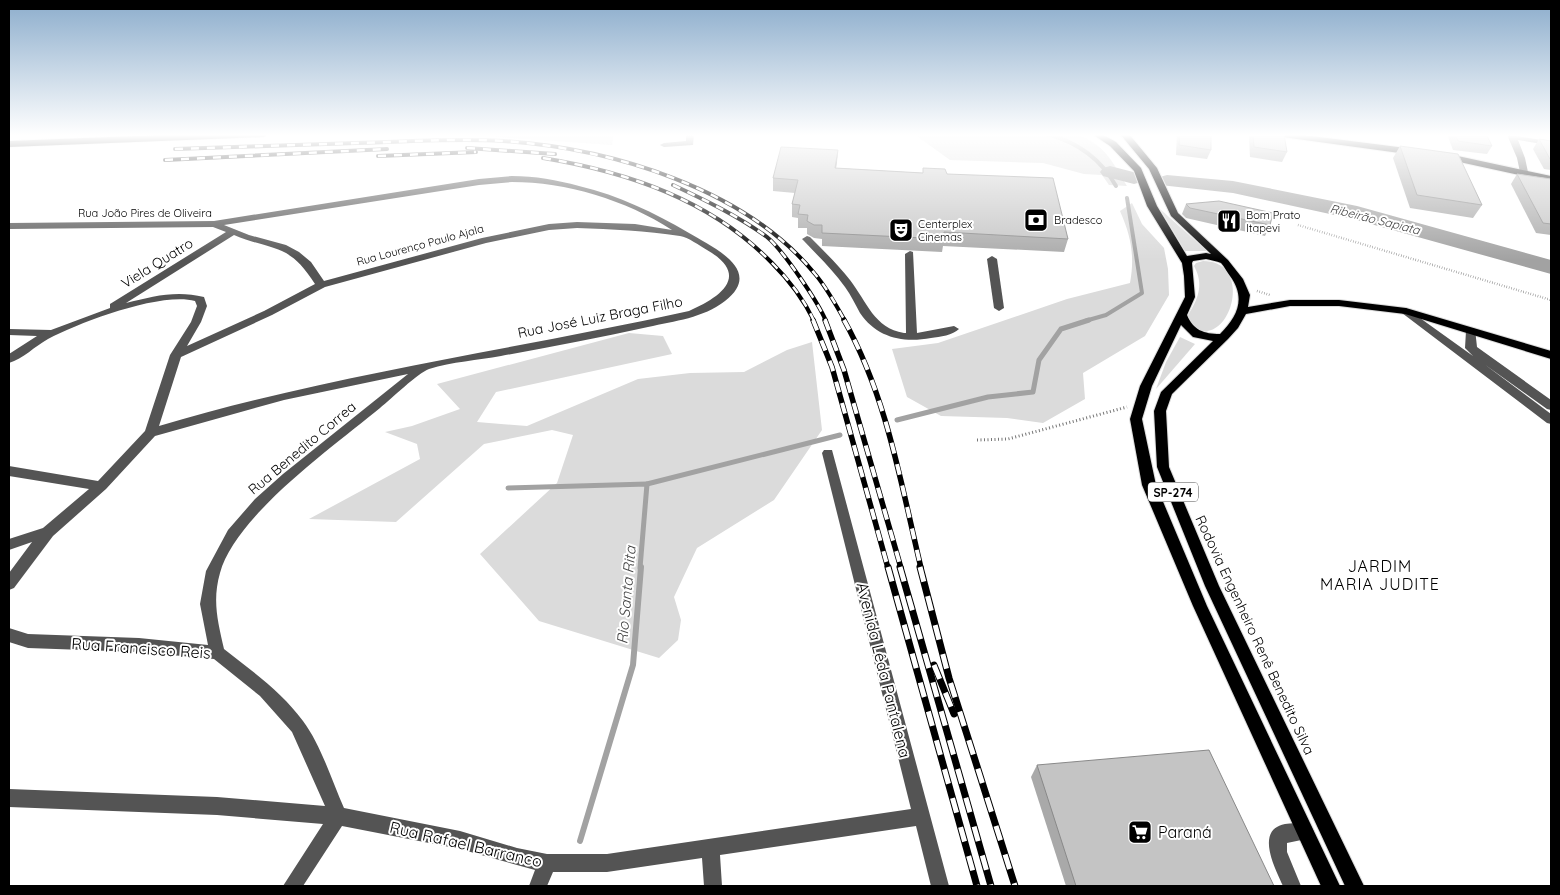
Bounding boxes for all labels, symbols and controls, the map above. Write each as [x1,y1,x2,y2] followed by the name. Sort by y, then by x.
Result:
[1329,201,1422,238] water label: Ribeirão Sapiata
[78,206,212,220] street label: Rua João Pires de Oliveira
[1023,207,1049,233] bank icon: Bradesco
[1216,208,1242,234] restaurant icon: Bom Prato Itapevi
[1246,208,1301,235] place label: Bom Prato Itapevi
[1054,213,1103,227] place label: Bradesco
[888,217,914,243] theatre icon: Centerplex Cinemas
[918,217,972,244] place label: Centerplex Cinemas
[355,221,485,269] street label: Rua Lourenço Paulo Ajala
[118,234,196,292] street label: Viela Quatro
[516,292,684,342] street label: Rua José Luiz Braga Filho
[244,398,360,498] street label: Rua Benedito Correa
[1148,482,1198,502] road number: SP-274
[1191,512,1319,758] street label: Rodovia Engenheiro Renê Benedito Silva
[612,544,640,645] water label: Rio Santa Rita
[1320,556,1440,594] district label: JARDIM MARIA JUDITE
[853,580,915,760] street label: Avenida Lêda Pantalena
[71,633,211,663] street label: Rua Francisco Reis
[388,817,544,871] street label: Rua Rafael Barranco
[1127,819,1153,845] supermarket icon: Paraná
[1158,822,1212,842] place label: Paraná

